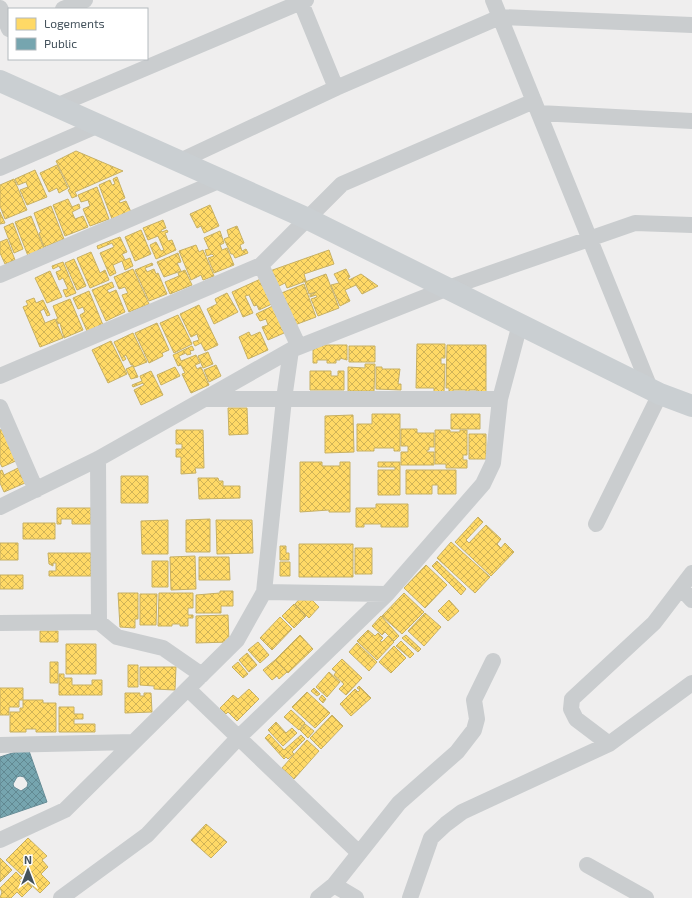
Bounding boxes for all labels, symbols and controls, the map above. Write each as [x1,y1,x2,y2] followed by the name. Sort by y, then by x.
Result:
[8,8,148,60] legend
[44,16,105,30] text: Logements
[44,36,77,50] text: Public
[8,850,48,890] north arrow
[24,853,32,866] text: N

